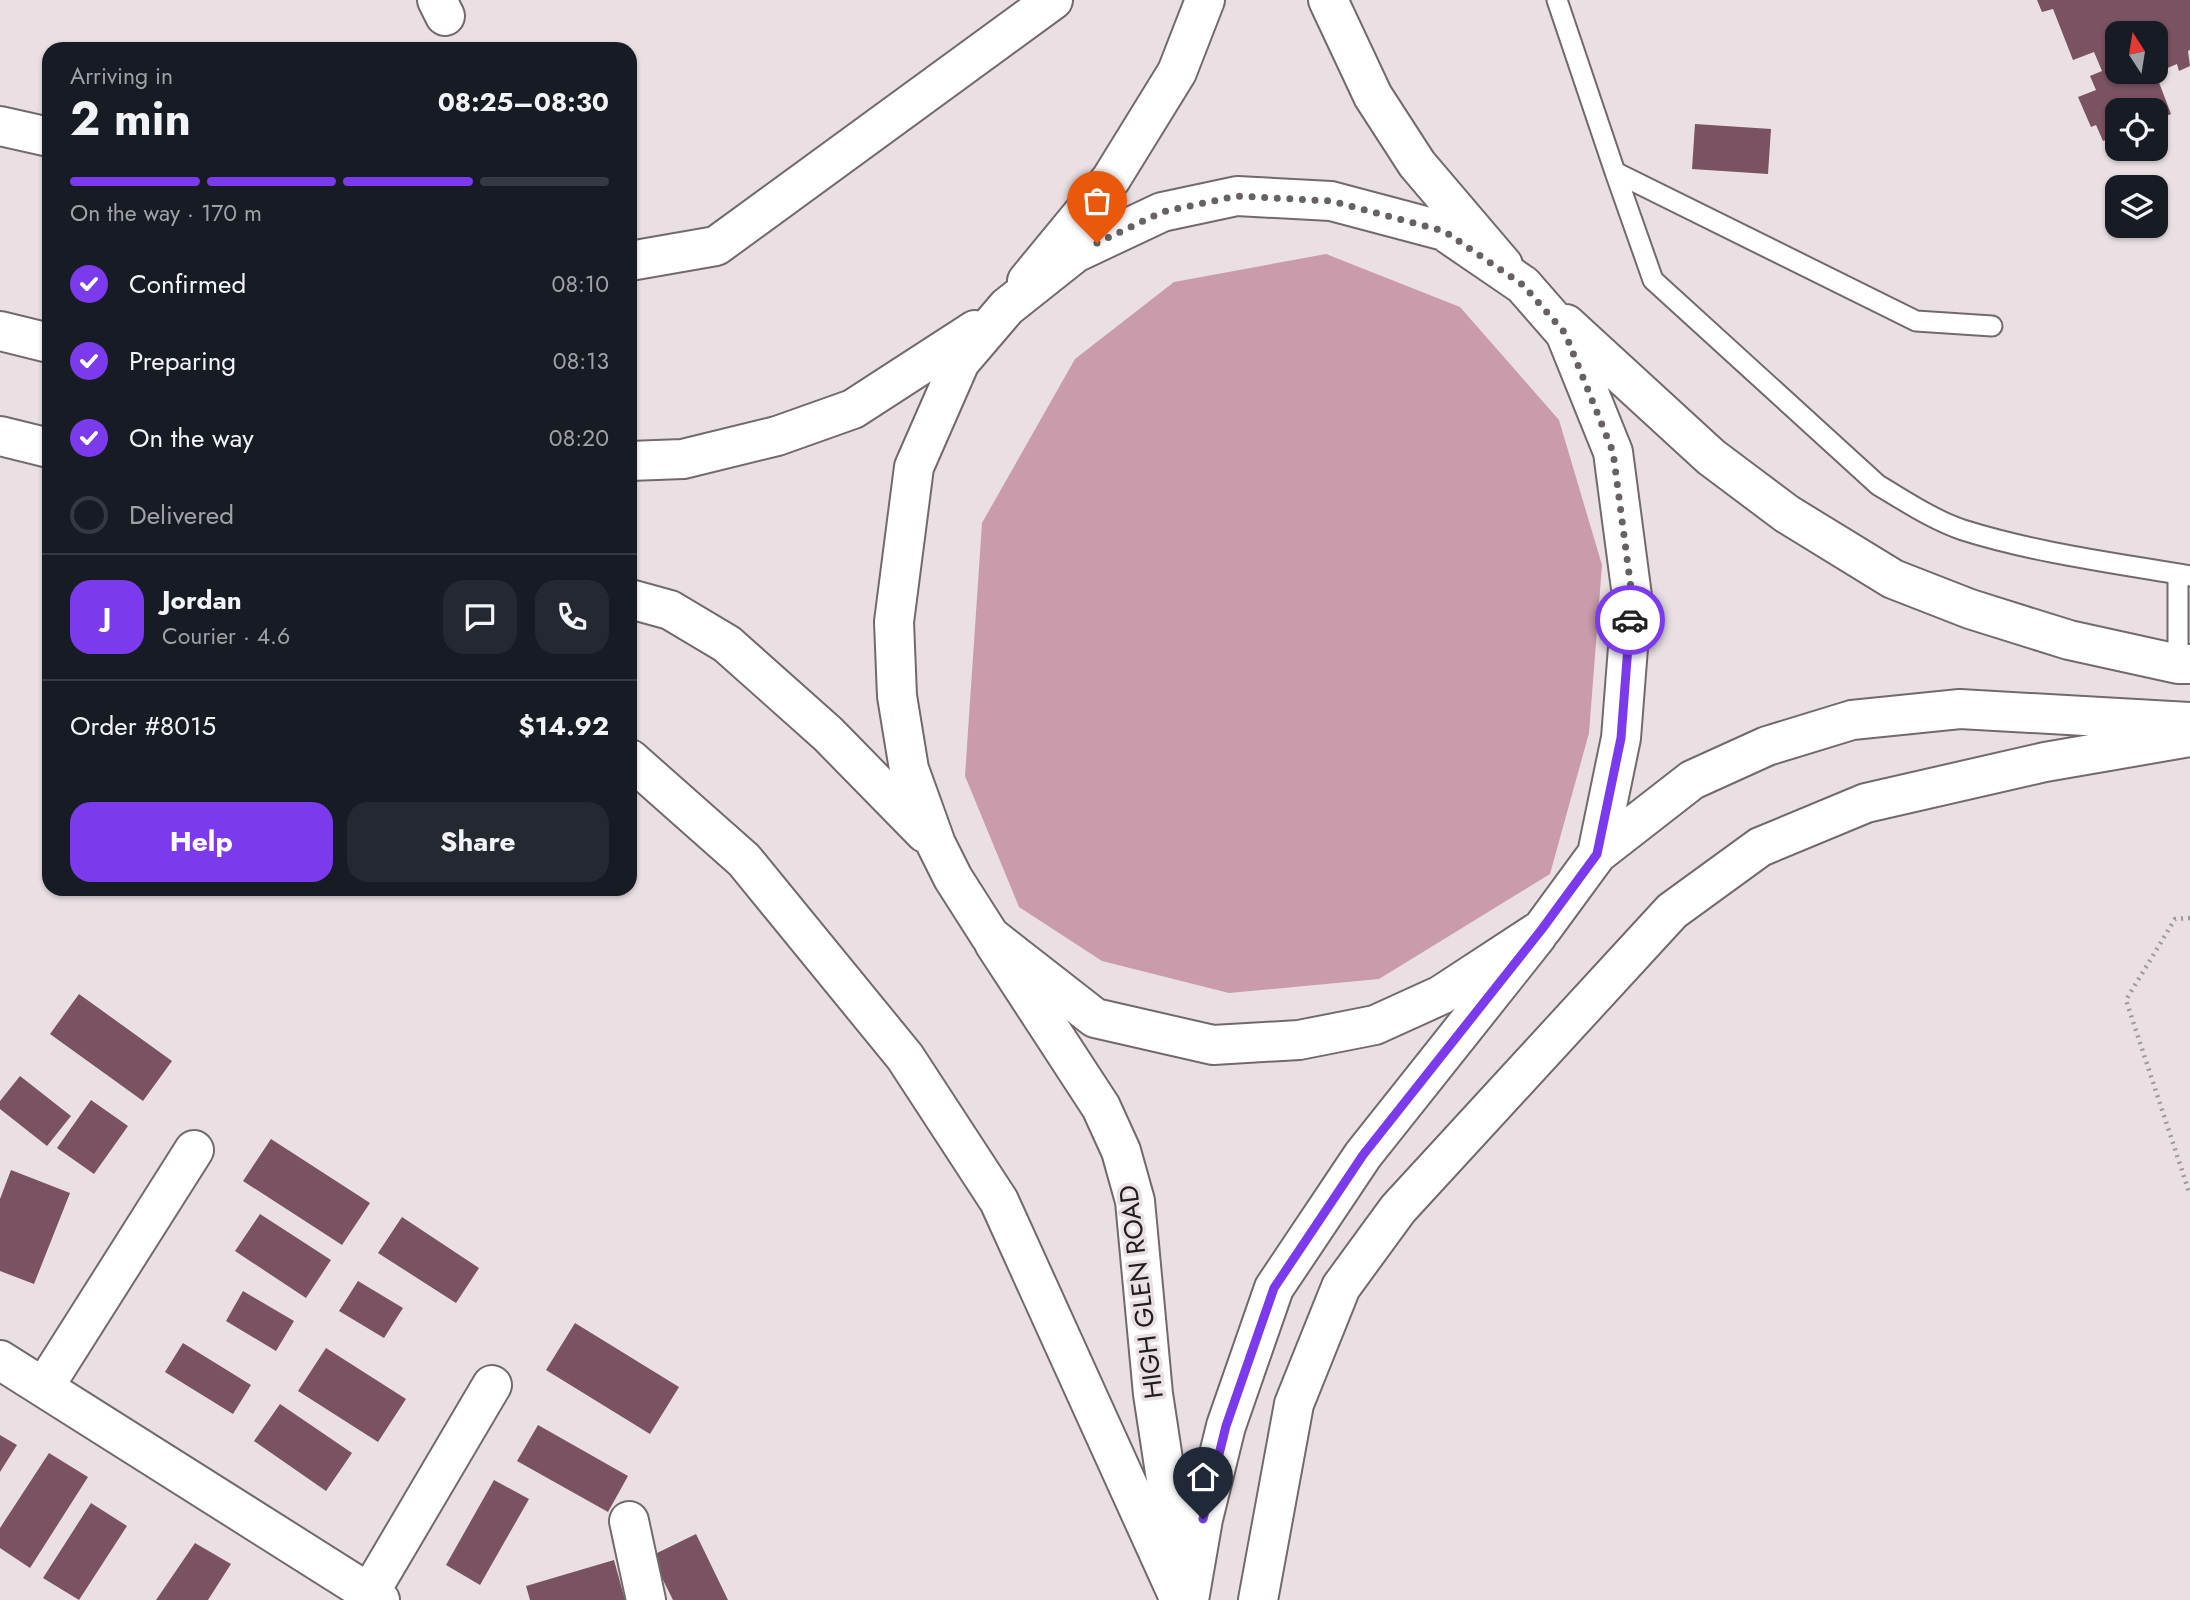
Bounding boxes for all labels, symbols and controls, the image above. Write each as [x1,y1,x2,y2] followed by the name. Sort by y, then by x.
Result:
[2105,21,2168,84] north arrow
[2105,21,2168,238] map controls
[70,59,173,93] text: Arriving in
[438,83,609,121] text: 08:25–08:30
[70,86,191,152] text: 2 min
[2105,98,2168,161] button: locate
[1067,171,1127,243] pin
[2105,175,2168,238] button: layers
[1078,182,1116,220] icon: bag
[70,196,262,230] text: On the way · 170 m
[70,265,108,303] icon: check
[129,265,246,303] text: Confirmed
[552,267,609,301] text: 08:10
[70,342,108,380] icon: check
[129,342,236,380] text: Preparing
[553,344,609,378] text: 08:13
[70,419,108,457] icon: check
[129,419,254,457] text: On the way
[549,421,609,455] text: 08:20
[129,496,234,534] text: Delivered
[443,580,517,654] button: chat
[535,580,609,654] button: phone
[162,581,242,619] text: Jordan
[1595,585,1665,655] courier
[103,598,111,636] text: J
[1611,601,1649,639] icon: car
[162,619,290,653] text: Courier · 4.6
[70,707,216,745] text: Order #8015
[519,707,609,745] text: $14.92
[70,802,333,882] button: Help
[347,802,609,882] button: Share
[1109,1183,1173,1401] street label: HIGH GLEN ROAD
[1173,1447,1233,1519] pin
[1184,1458,1222,1496] icon: home

